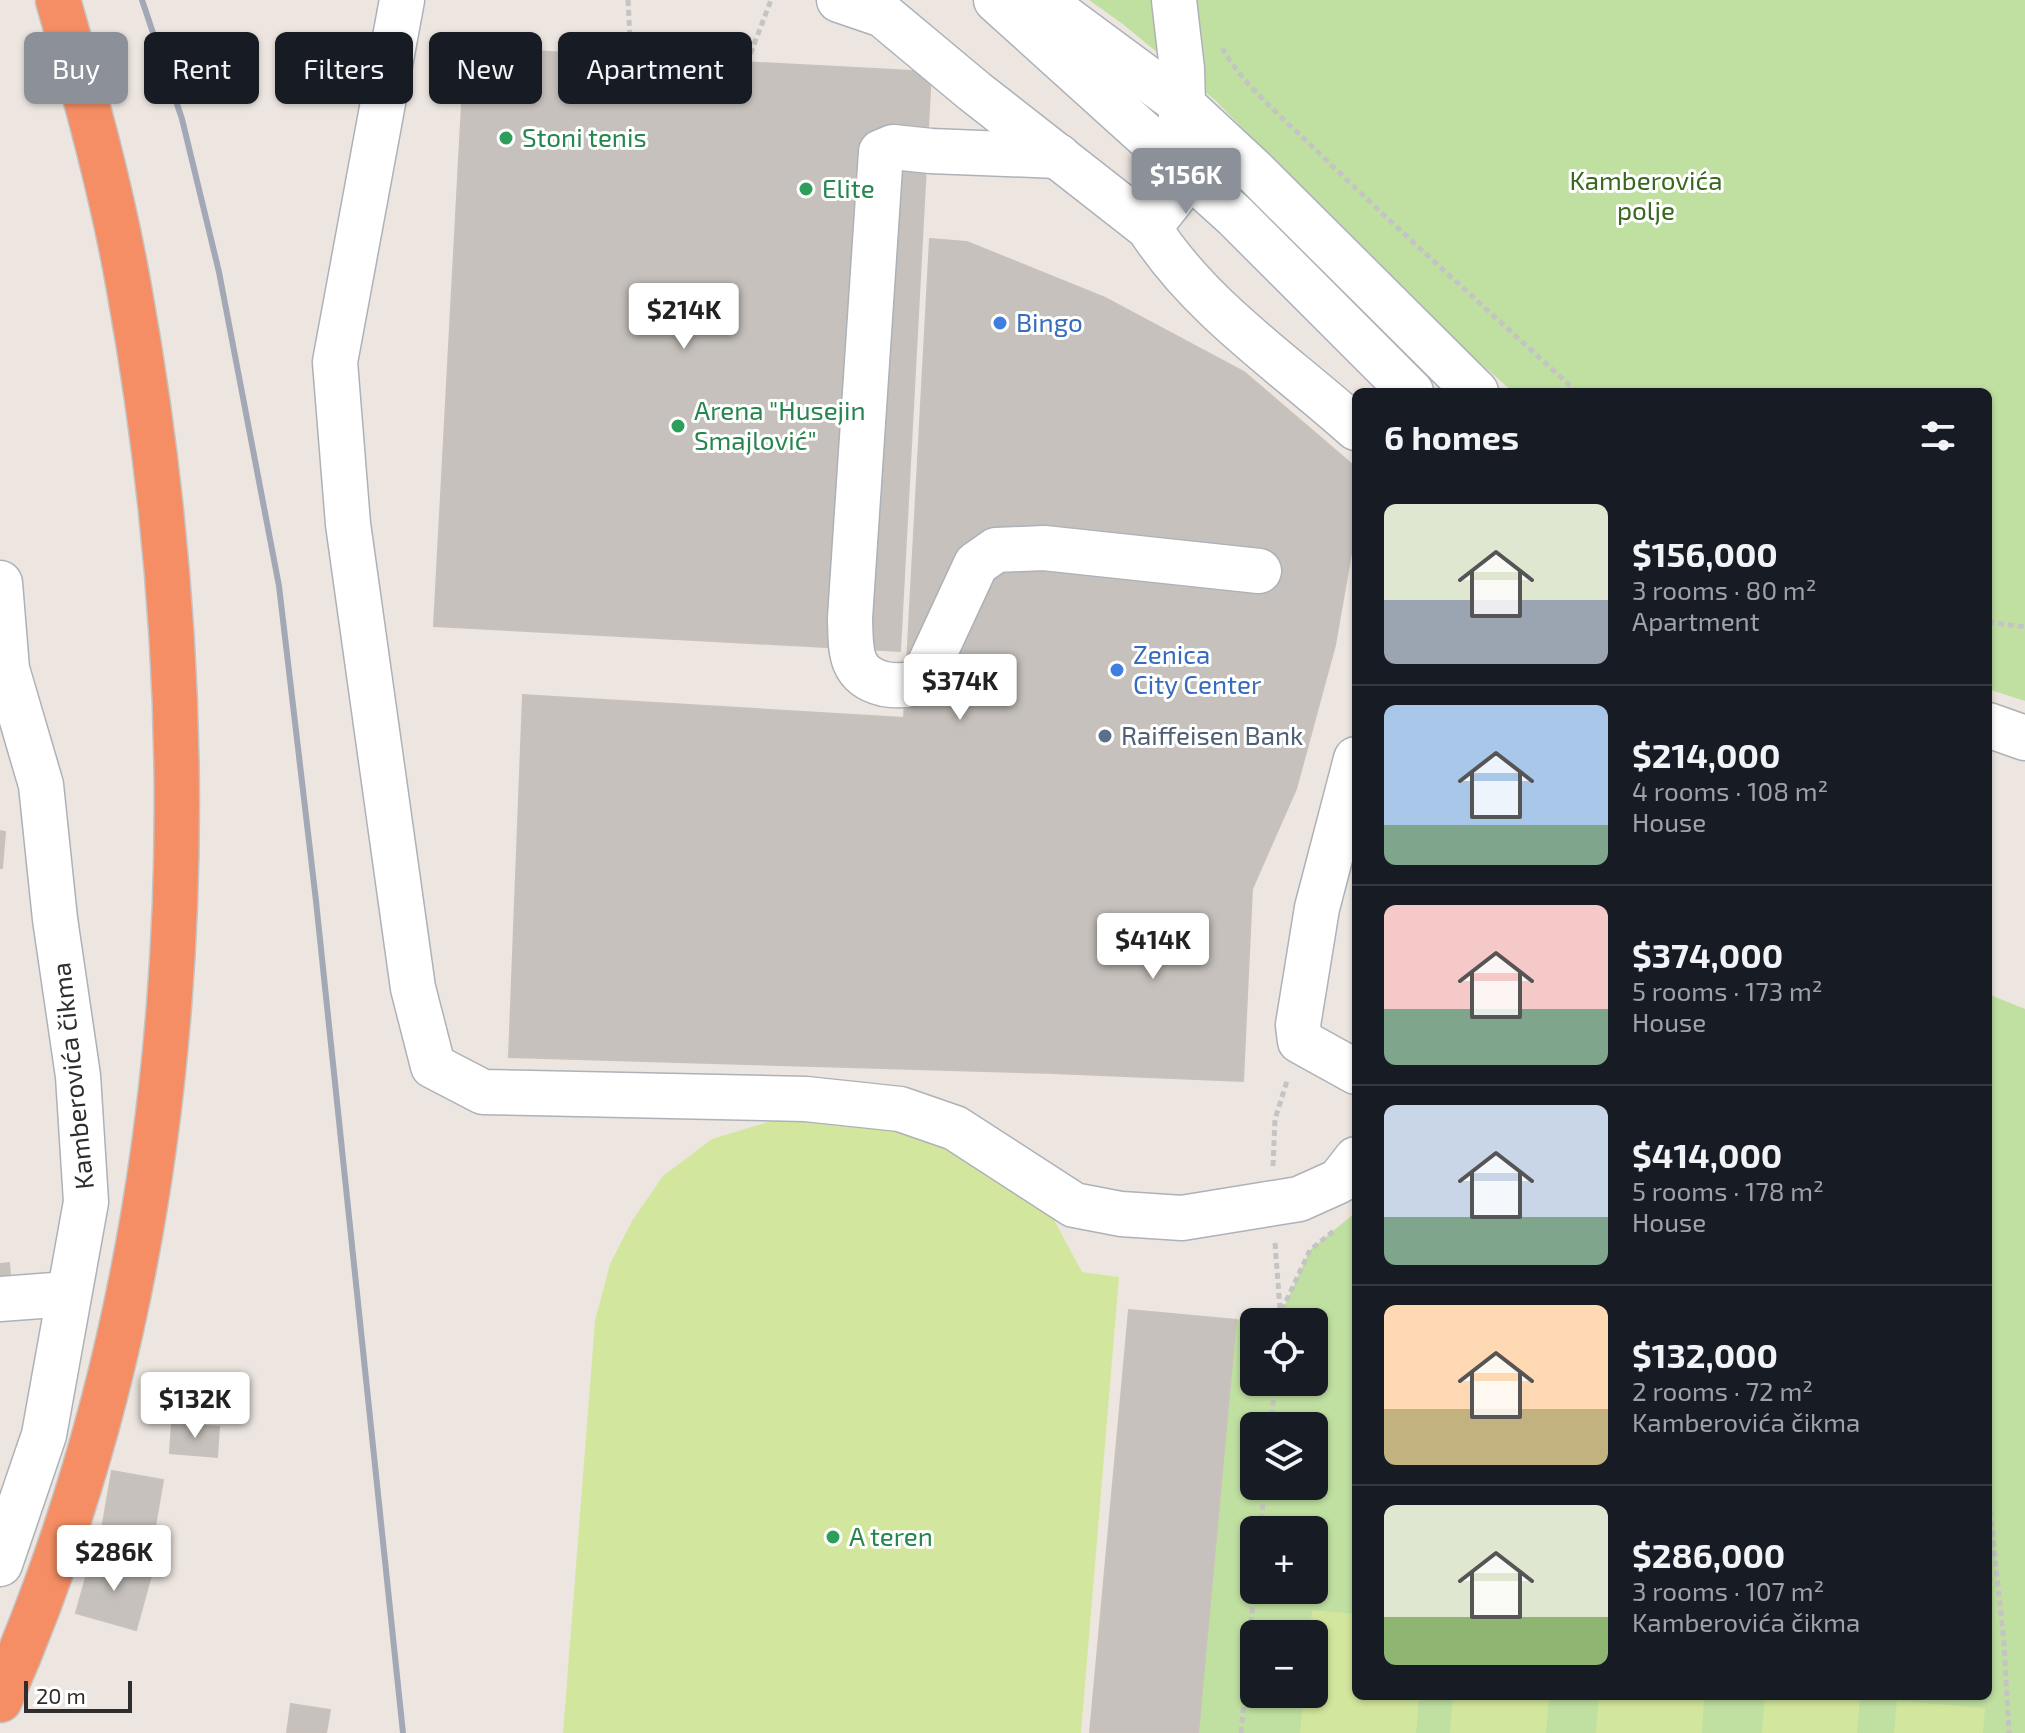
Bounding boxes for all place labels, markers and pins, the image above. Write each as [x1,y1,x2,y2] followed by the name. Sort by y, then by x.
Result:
[522,121,647,152] place label: Stoni tenis
[497,129,515,147] marker: Stoni tenis
[1130,148,1242,216] pin: $156K
[822,172,875,203] place label: Elite
[797,180,815,198] marker: Elite
[628,283,740,351] pin: $214K
[1016,306,1083,337] place label: Bingo
[991,314,1009,332] marker: Bingo
[694,394,866,455] place label: Arena "Husejin Smajlović"
[669,417,687,435] marker: Arena "Husejin Smajlović"
[1133,638,1261,699] place label: Zenica City Center
[904,654,1016,722] pin: $374K
[1108,661,1126,679] marker: Zenica City Center
[1121,719,1303,750] place label: Raiffeisen Bank
[1096,727,1114,745] marker: Raiffeisen Bank
[1097,913,1209,981] pin: $414K
[139,1372,251,1440] pin: $132K
[849,1520,933,1551] place label: A teren
[58,1525,170,1593] pin: $286K
[824,1528,842,1546] marker: A teren

